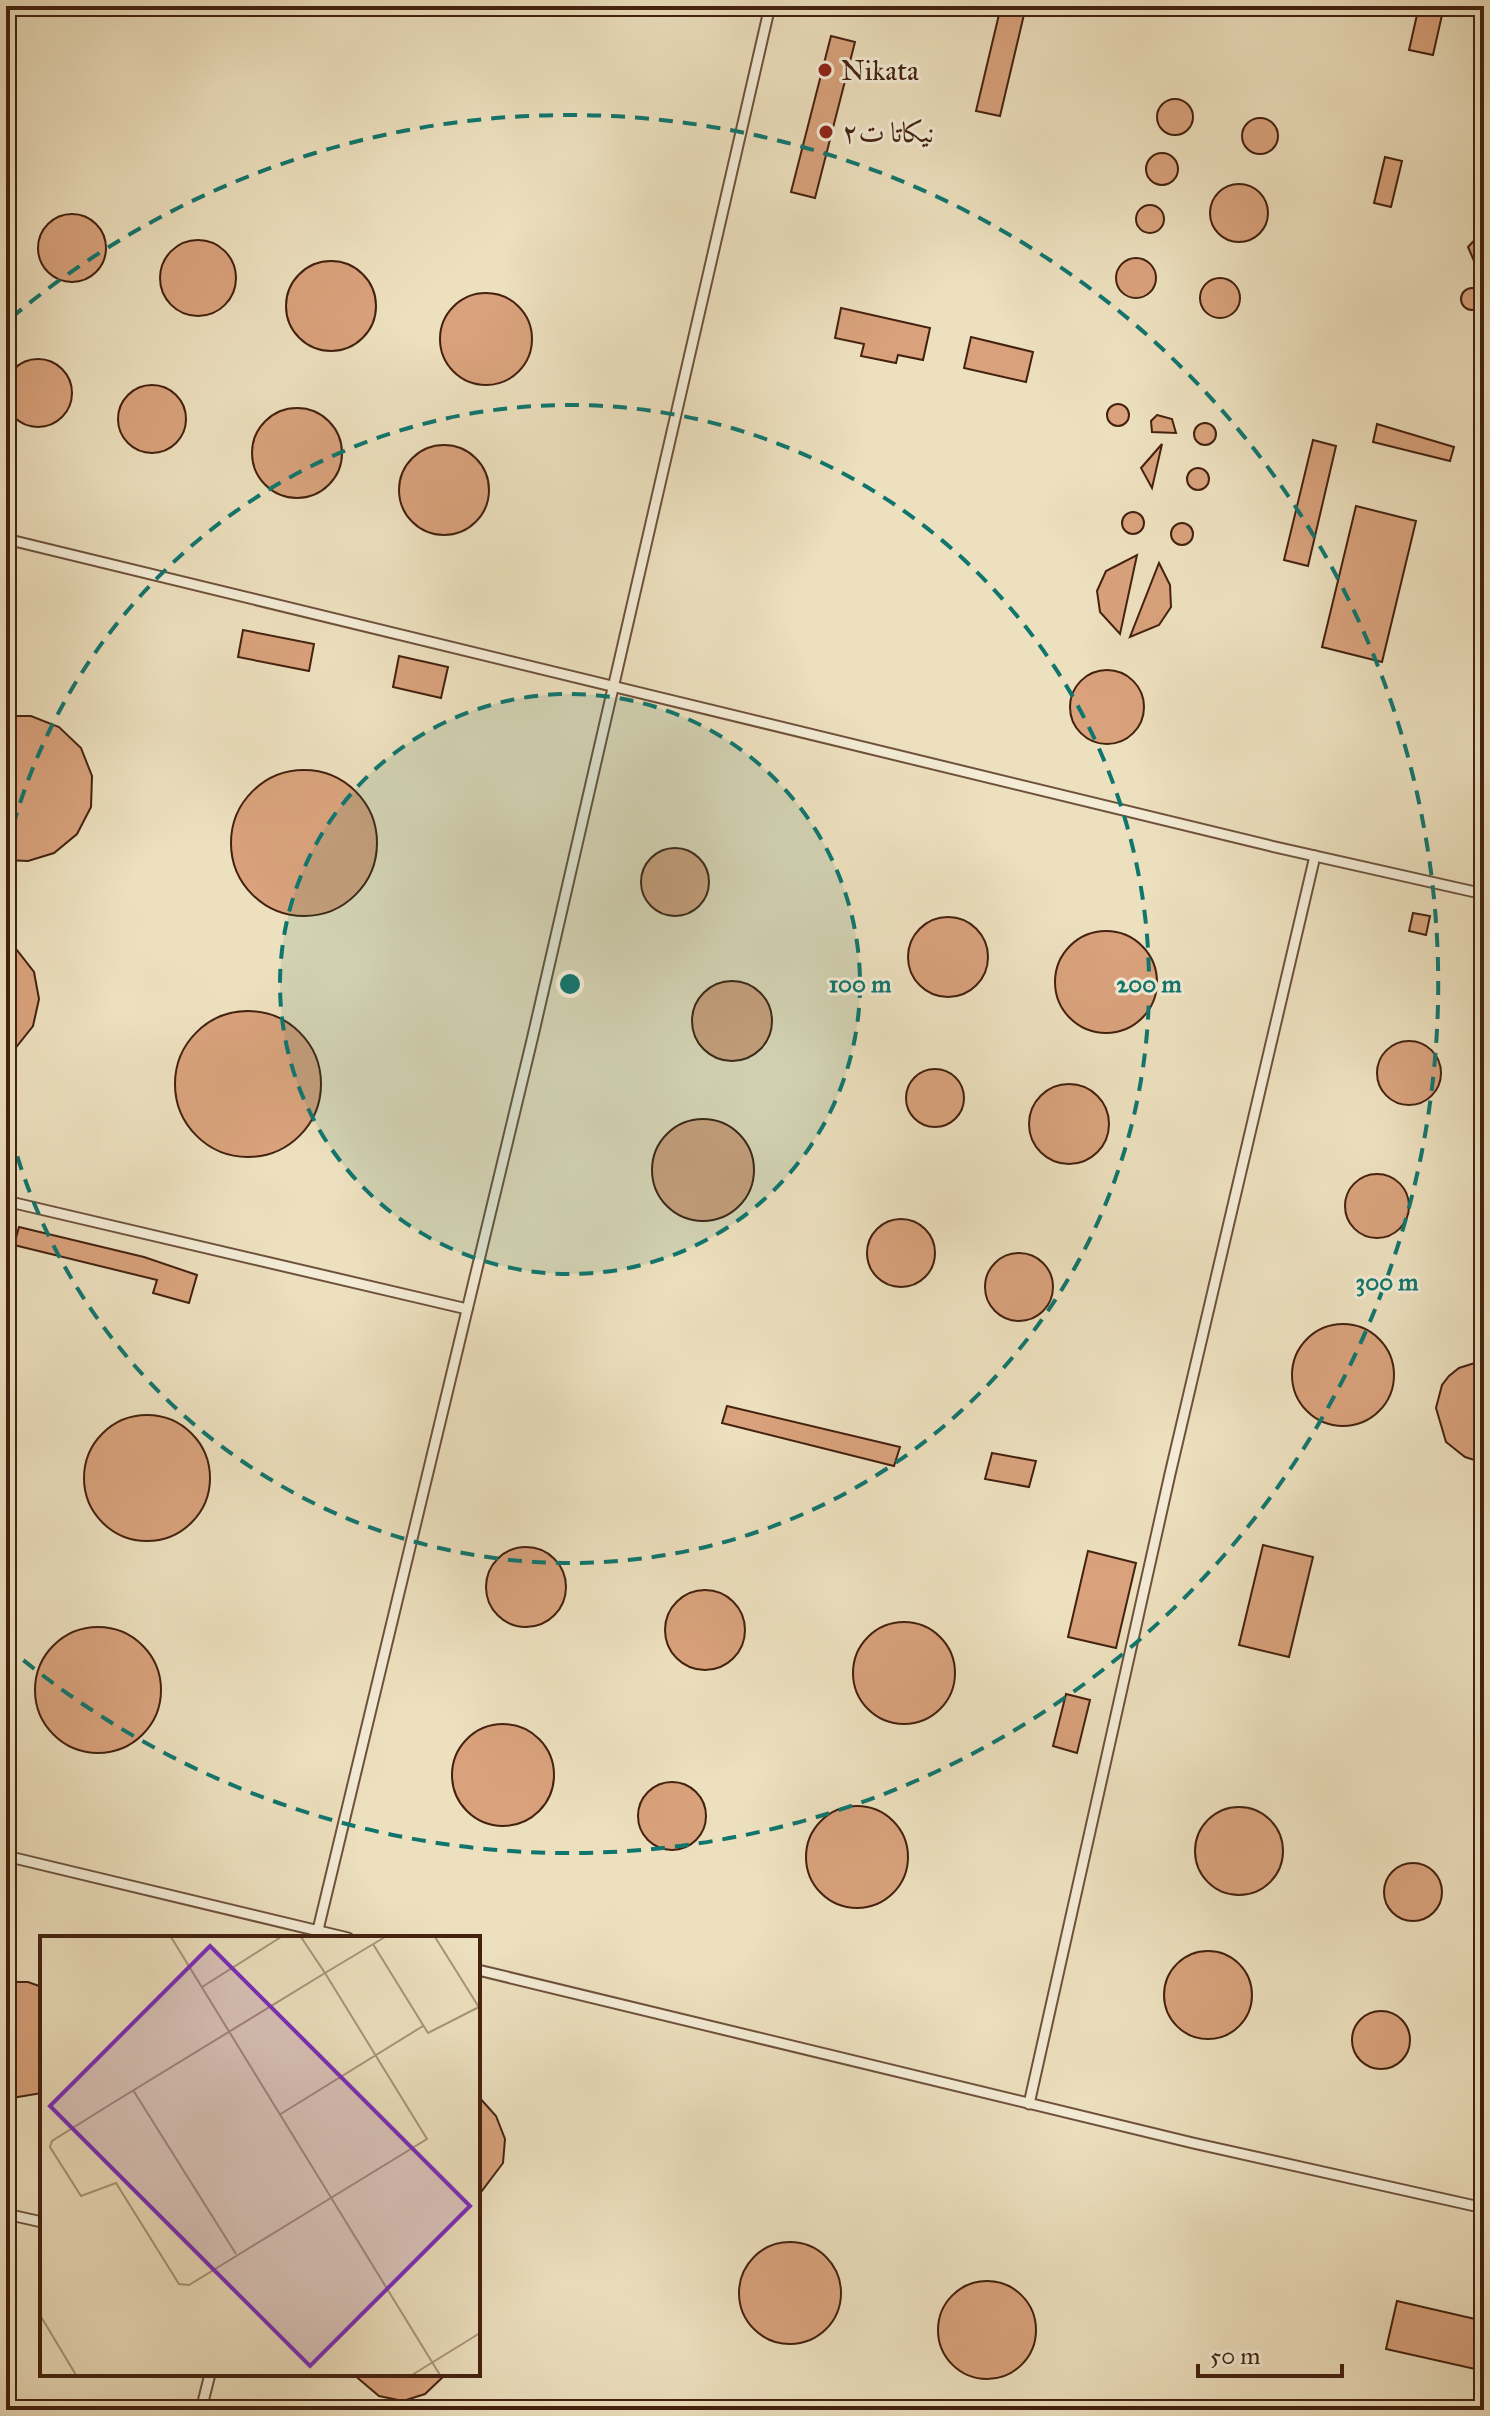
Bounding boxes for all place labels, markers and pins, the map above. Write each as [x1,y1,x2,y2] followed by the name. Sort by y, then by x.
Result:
[841,53,919,88] place label: Nikata
[816,61,834,79] marker: Nikata
[842,115,935,150] place label: نيكاتا ت٢
[817,123,835,141] marker: نيكاتا ت٢
[556,970,584,998] centre of rings

